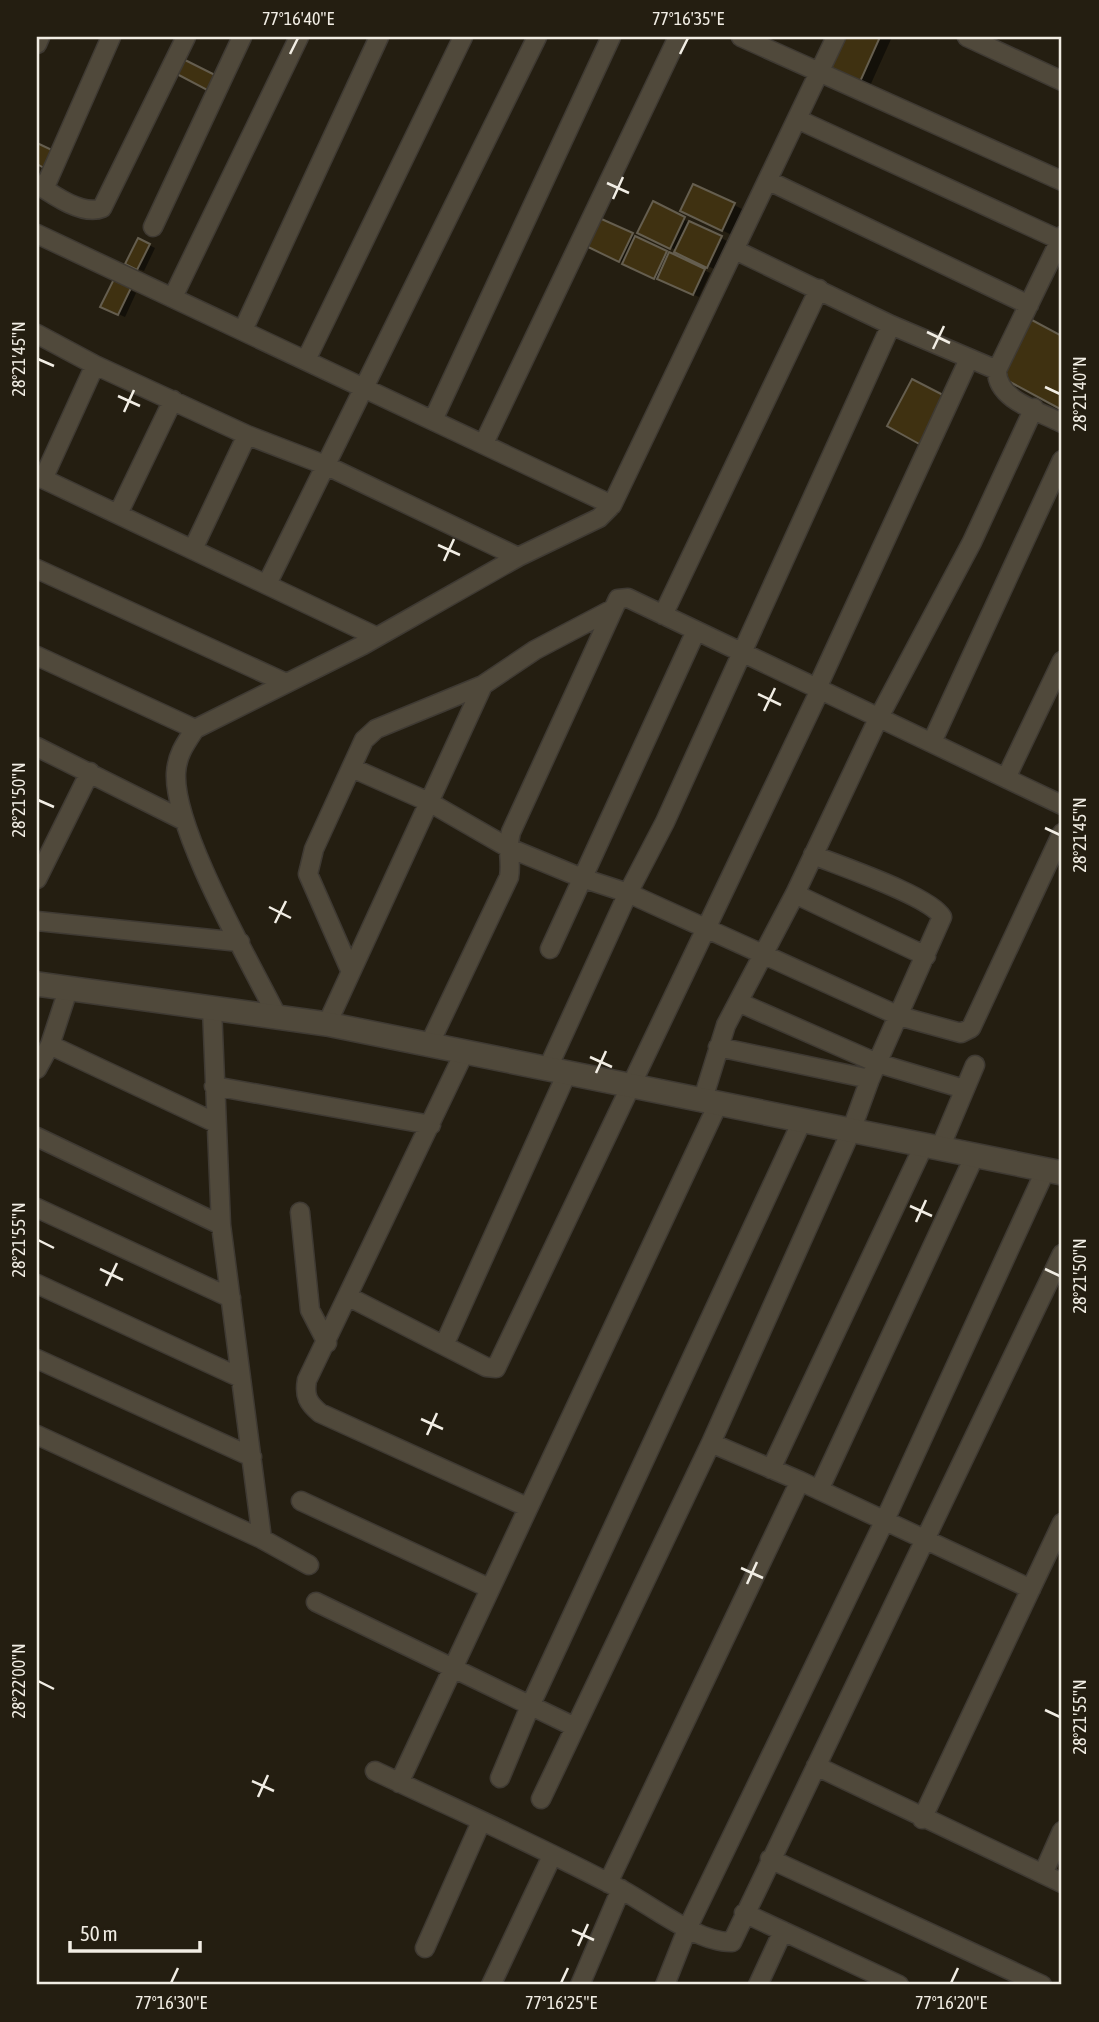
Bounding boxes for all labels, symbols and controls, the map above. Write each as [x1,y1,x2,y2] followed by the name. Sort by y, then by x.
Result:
[262,8,334,29] text: 77°16'40"E
[652,8,724,29] text: 77°16'35"E
[8,321,29,397] text: 28°21'45"N
[1069,356,1090,432] text: 28°21'40"N
[8,762,29,838] text: 28°21'50"N
[1069,797,1090,873] text: 28°21'45"N
[8,1202,29,1278] text: 28°21'55"N
[1069,1238,1090,1314] text: 28°21'50"N
[8,1643,29,1719] text: 28°22'00"N
[1069,1679,1090,1755] text: 28°21'55"N
[70,1910,200,1954] scale bar
[80,1921,118,1945] text: 50 m
[135,1992,207,2013] text: 77°16'30"E
[525,1992,597,2013] text: 77°16'25"E
[915,1992,987,2013] text: 77°16'20"E

